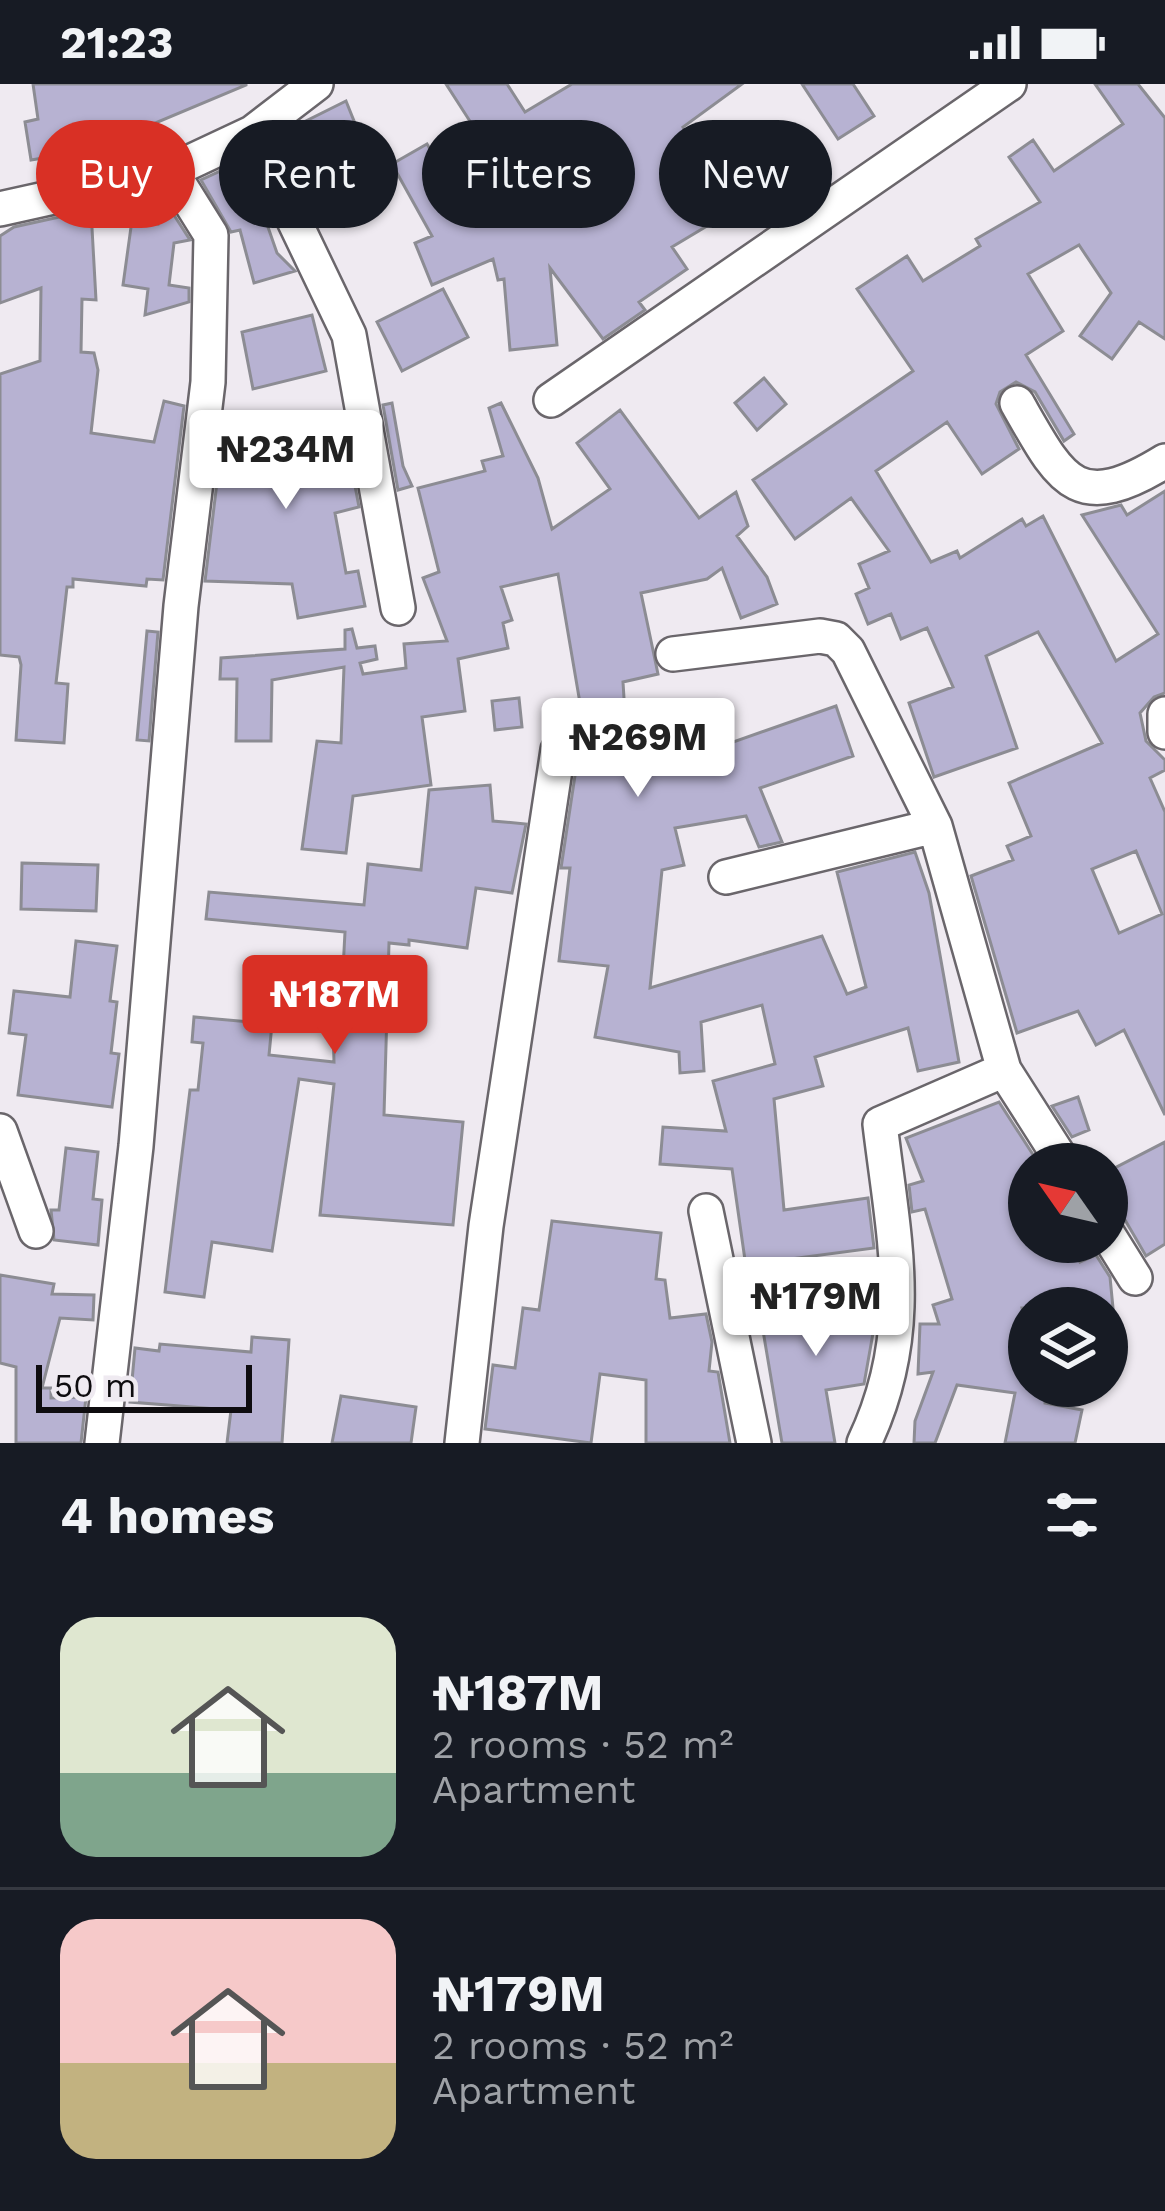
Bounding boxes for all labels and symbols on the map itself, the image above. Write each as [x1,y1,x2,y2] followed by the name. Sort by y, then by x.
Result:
[202,410,370,512] pin: ₦234M
[554,698,722,800] pin: ₦269M
[251,955,419,1057] pin: ₦187M
[1008,1143,1128,1263] north arrow
[732,1257,900,1359] pin: ₦179M
[36,1359,252,1412] scale bar

